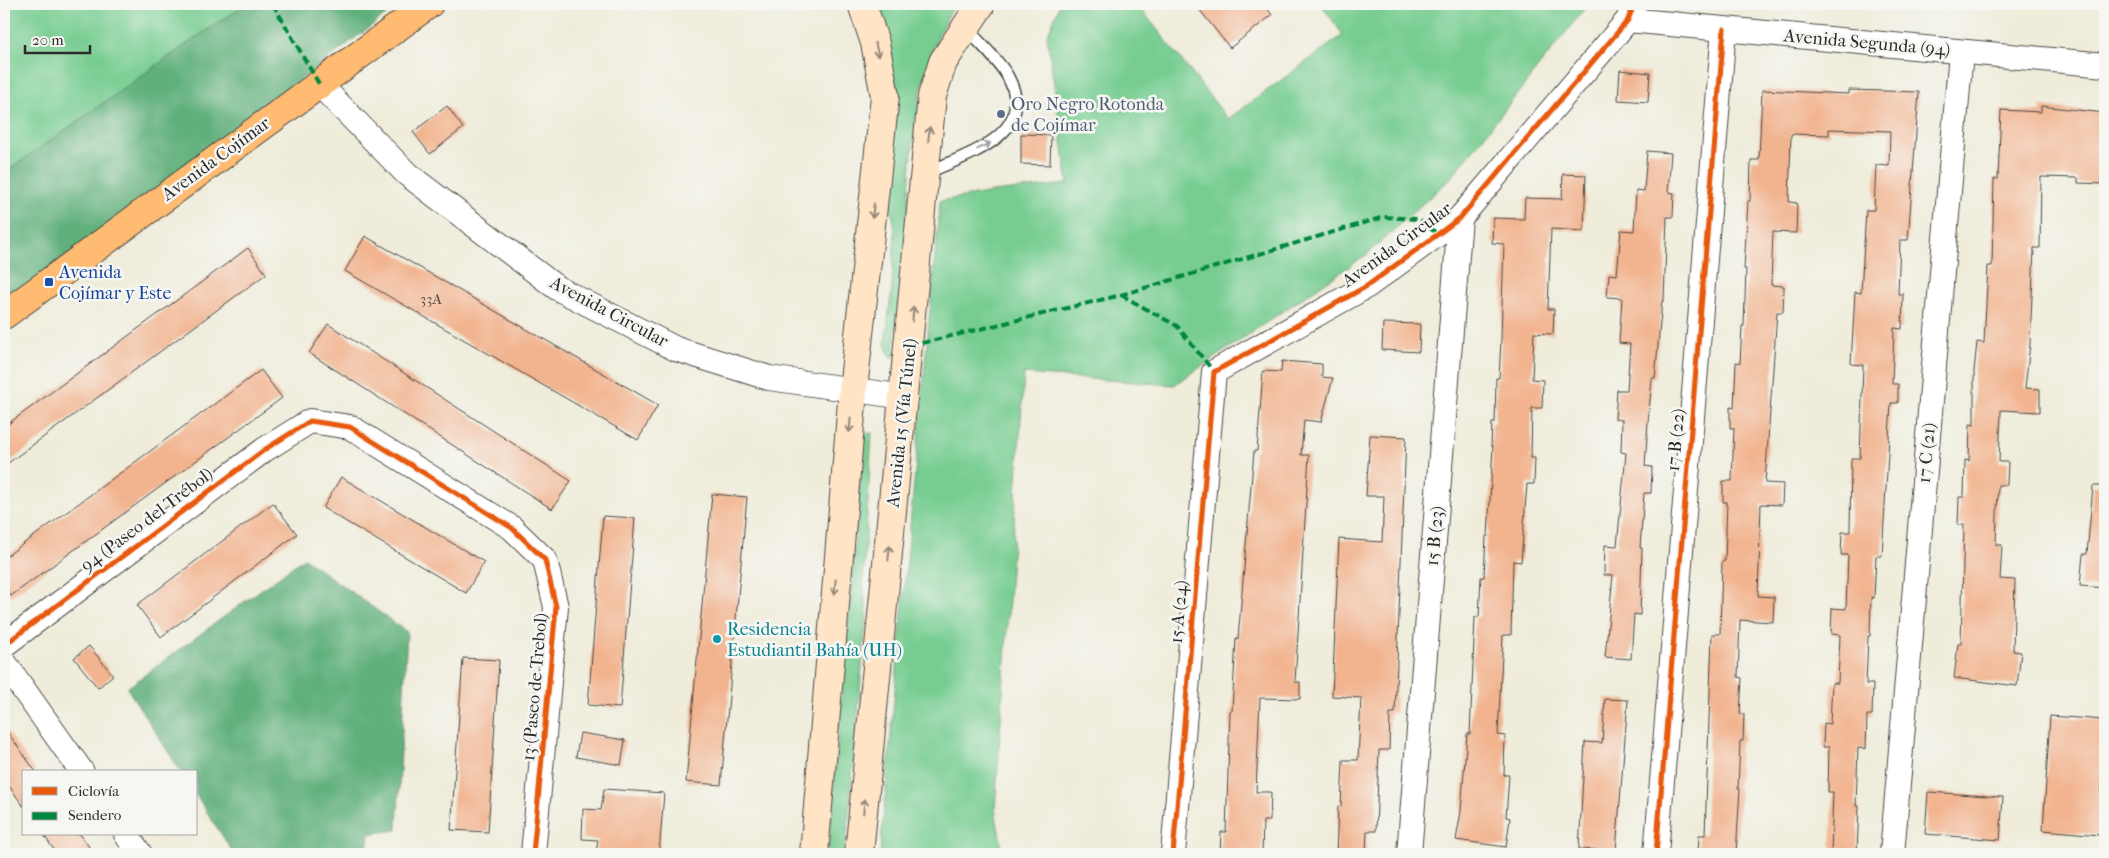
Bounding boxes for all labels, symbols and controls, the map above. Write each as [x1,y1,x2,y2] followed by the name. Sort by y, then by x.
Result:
[25,22,90,54] scale bar
[1782,25,1951,61] street label: Avenida Segunda (94)
[32,31,64,49] text: 20 m
[873,42,882,58] one-way arrow
[1011,94,1165,136] place label: Oro Negro Rotonda de Cojímar
[995,108,1007,120] marker: Oro Negro Rotonda de Cojímar
[157,113,274,206] street label: Avenida Cojímar
[924,127,933,143] one-way arrow
[977,141,992,151] one-way arrow
[1337,198,1456,292] street label: Avenida Circular
[868,203,878,219] one-way arrow
[58,262,171,304] place label: Avenida Cojímar y Este
[546,272,672,352] street label: Avenida Circular
[43,276,55,288] marker: Avenida Cojímar y Este
[420,290,442,308] house number: 33A
[908,306,917,322] one-way arrow
[883,337,921,510] street label: Avenida 15 (Vía Túnel)
[1663,408,1689,472] street label: 17 B (22)
[845,417,855,433] one-way arrow
[1914,422,1940,484] street label: 17 C (21)
[77,464,217,576] street label: 94 (Paseo del Trébol)
[1422,505,1448,567] street label: 15 B (23)
[885,545,894,561] one-way arrow
[831,578,840,594] one-way arrow
[1166,579,1192,645] street label: 15 A (24)
[518,612,552,762] street label: 13 (Paseo de Trebol)
[727,619,902,661] place label: Residencia Estudiantil Bahía (UH)
[711,633,723,645] marker: Residencia Estudiantil Bahía (UH)
[22,770,198,836] legend
[68,782,120,800] text: Ciclovía
[859,798,869,814] one-way arrow
[68,806,122,824] text: Sendero

